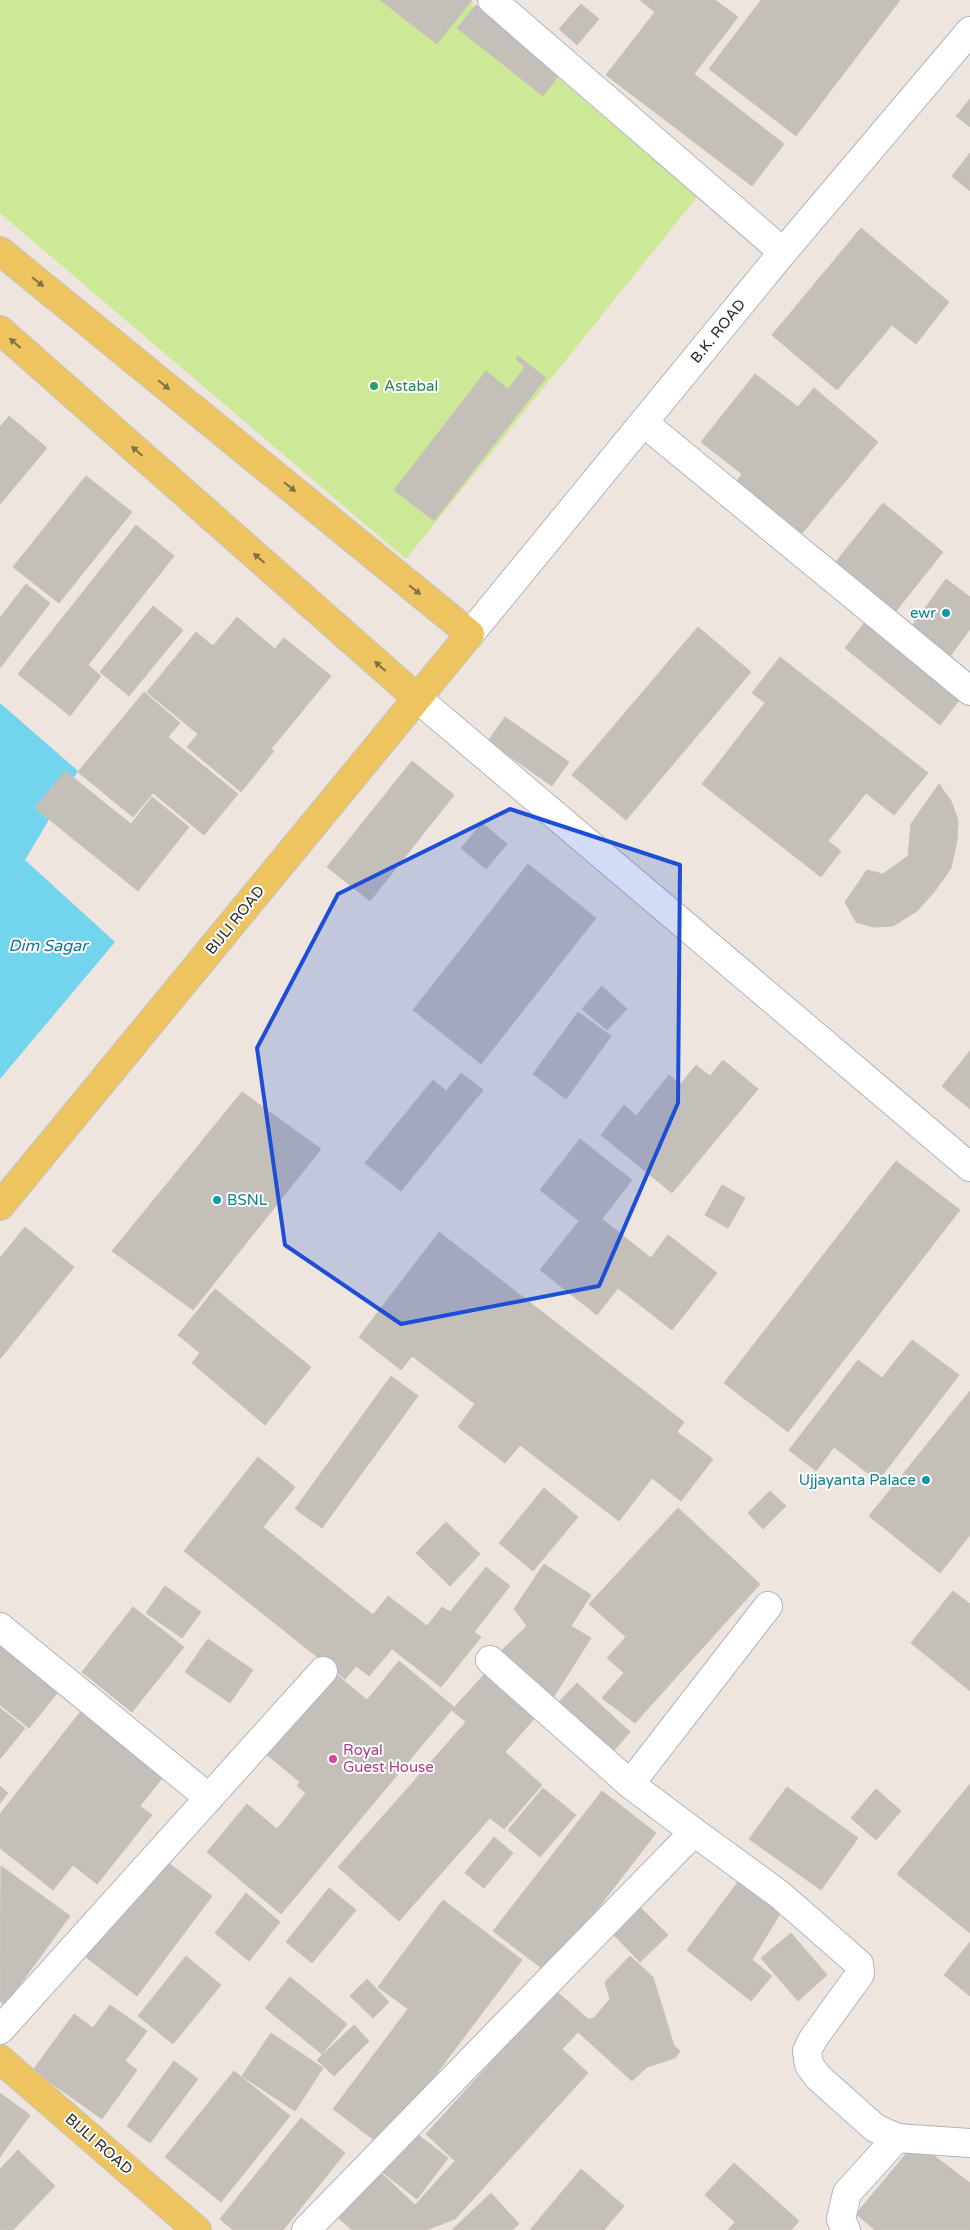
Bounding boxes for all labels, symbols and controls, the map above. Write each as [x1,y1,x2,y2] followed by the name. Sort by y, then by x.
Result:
[31,276,44,287] one-way arrow
[687,295,749,367] street label: B.K. ROAD
[10,337,22,349] one-way arrow
[384,377,438,395] place label: Astabal
[157,379,170,390] one-way arrow
[368,380,380,392] marker: Astabal
[131,445,143,457] one-way arrow
[283,482,296,493] one-way arrow
[252,553,265,564] one-way arrow
[409,585,422,596] one-way arrow
[910,604,936,622] place label: ewr
[940,607,952,619] marker: ewr
[375,660,387,672] one-way arrow
[202,882,268,958] street label: BIJLI ROAD
[9,936,89,956] water label: Dim Sagar
[227,1191,268,1209] place label: BSNL
[211,1194,223,1206] marker: BSNL
[799,1471,916,1489] place label: Ujjayanta Palace
[920,1474,932,1486] marker: Ujjayanta Palace
[343,1741,434,1776] place label: Royal Guest House
[327,1753,339,1765] marker: Royal Guest House
[62,2110,136,2178] street label: BIJLI ROAD

